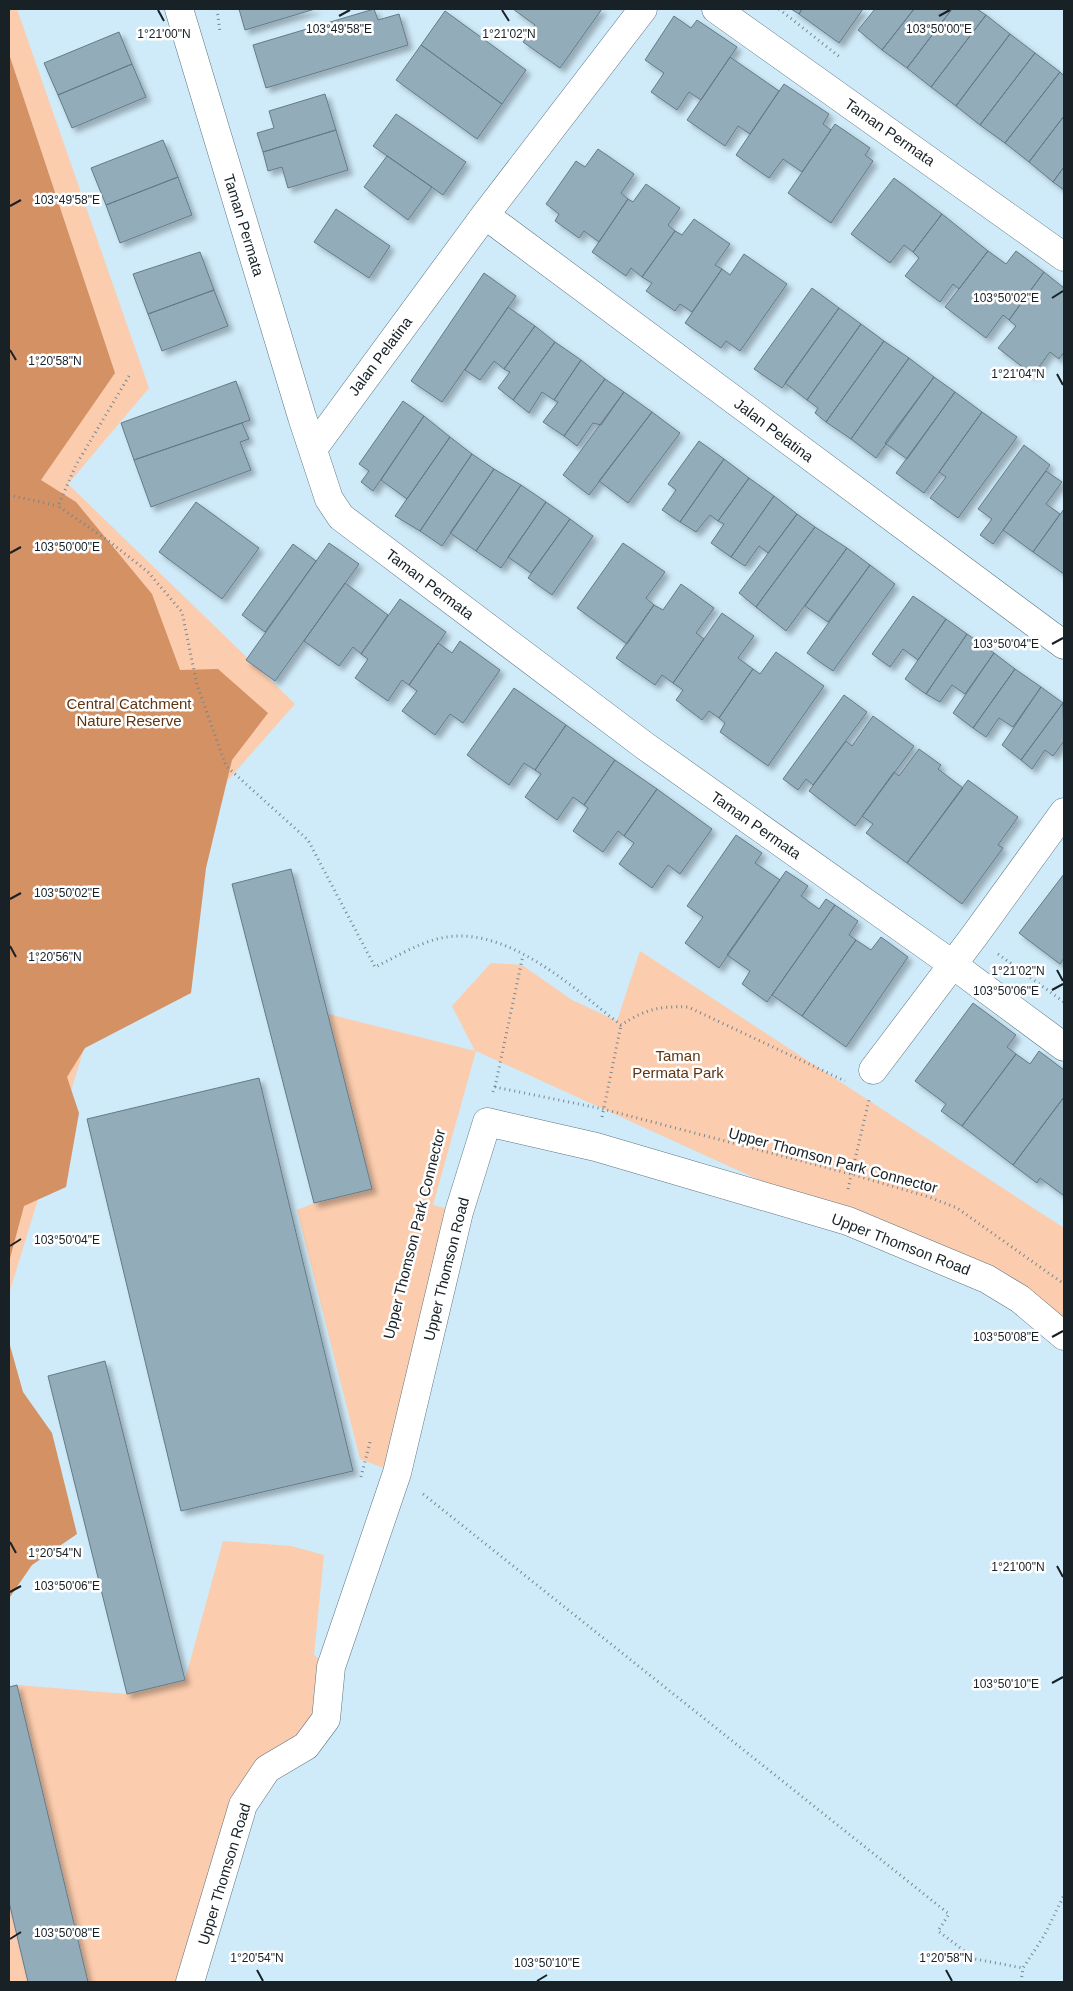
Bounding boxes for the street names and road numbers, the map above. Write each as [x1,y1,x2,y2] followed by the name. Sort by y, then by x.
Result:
[842,95,939,170] street label: Taman Permata
[220,172,268,279] street label: Taman Permata
[345,313,416,399] street label: Jalan Pelatina
[731,395,817,466] street label: Jalan Pelatina
[383,545,478,623] street label: Taman Permata
[708,788,805,863] street label: Taman Permata
[727,1124,939,1196] street label: Upper Thomson Park Connector
[380,1127,448,1341] street label: Upper Thomson Park Connector
[420,1195,472,1343] street label: Upper Thomson Road
[829,1210,973,1278] street label: Upper Thomson Road
[194,1801,254,1947] street label: Upper Thomson Road

